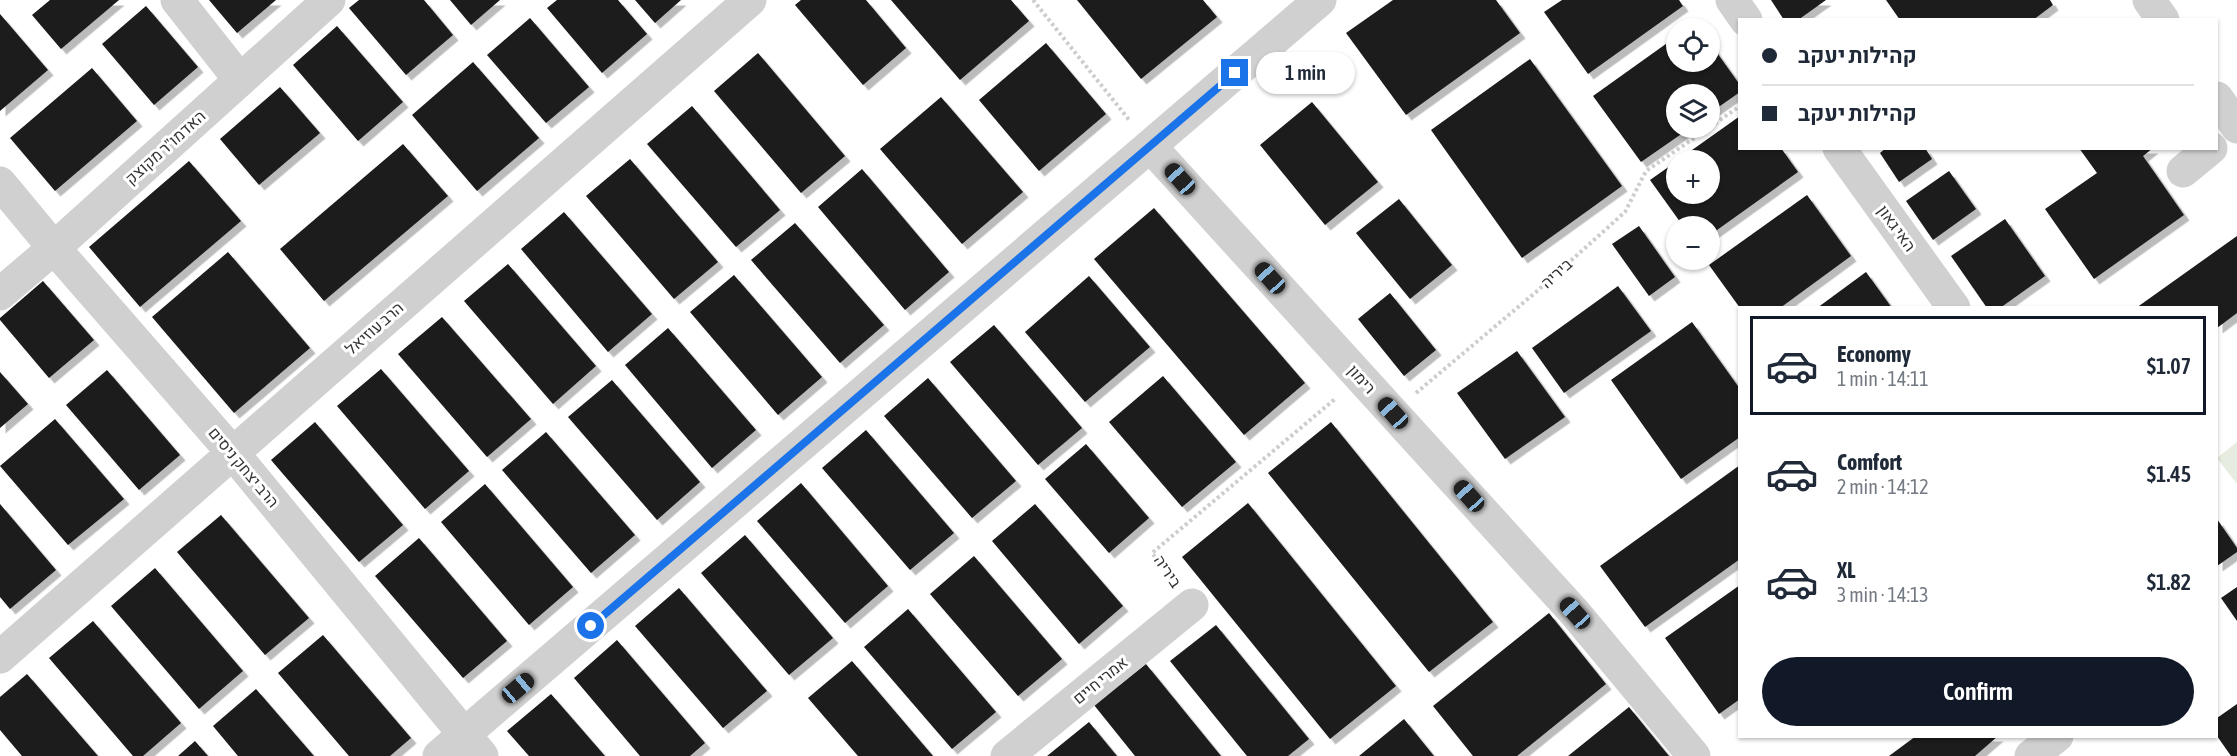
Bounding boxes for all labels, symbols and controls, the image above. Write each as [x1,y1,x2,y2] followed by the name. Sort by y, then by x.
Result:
[1666,18,1720,270] map controls
[1666,18,1720,72] button: locate
[1798,42,1917,68] text: קהילות יעקב
[1256,52,1355,94] callout: 1 min
[1221,59,1248,86] route end
[1285,61,1326,84] text: 1 min
[1666,84,1720,138] button: layers
[1798,100,1917,126] text: קהילות יעקב
[121,106,209,188] street label: האדמו"ר מקוצק
[1666,150,1720,204] button: +
[1161,160,1199,198] car
[1874,201,1920,255] street label: האי גאון
[1666,216,1720,270] button: −
[1537,254,1576,292] street label: ביריה
[1251,259,1289,297] car
[341,298,407,358] street label: הרב עוזיאל
[1765,339,1819,393] icon: car
[1837,341,1911,367] text: Economy
[2147,353,2191,379] text: $1.07
[1345,361,1379,397] street label: רימון
[1837,367,1929,390] text: 1 min · 14:11
[1374,394,1412,432] car
[205,423,283,511] street label: הרב יצחק ניסים
[1765,447,1819,501] icon: car
[1837,449,1902,475] text: Comfort
[2147,461,2191,487] text: $1.45
[1837,475,1929,498] text: 2 min · 14:12
[1450,477,1488,515] car
[1151,551,1186,591] street label: ביריה
[1765,555,1819,609] icon: car
[1837,557,1855,583] text: XL
[2147,569,2191,595] text: $1.82
[1837,583,1929,606] text: 3 min · 14:13
[1556,594,1594,632] car
[577,612,604,639] route start
[1069,653,1131,707] street label: אמרי חיים
[1762,657,2194,726] button: Confirm
[498,670,538,706] car

